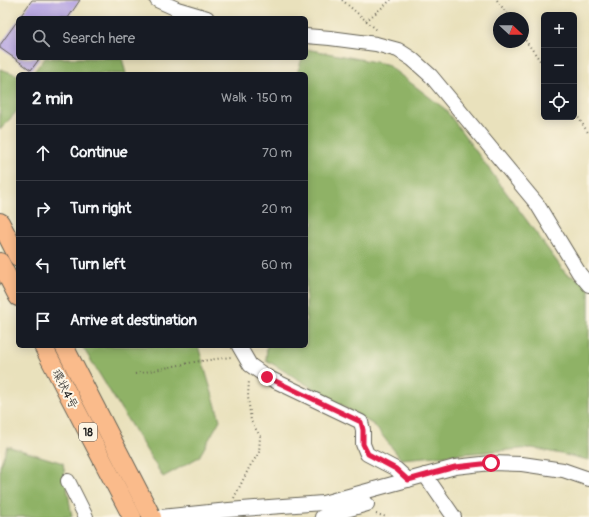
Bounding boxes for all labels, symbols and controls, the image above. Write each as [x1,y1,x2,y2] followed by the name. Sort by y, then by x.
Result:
[493,12,529,48] north arrow
[541,12,577,120] map controls
[541,12,577,48] button: +
[16,16,308,60] search box
[30,27,52,49] icon: search
[62,29,135,48] text: Search here
[541,48,577,84] button: −
[541,84,577,120] button: locate
[32,88,73,109] text: 2 min
[221,90,292,106] text: Walk · 150 m
[32,142,54,164] icon: ahead
[70,143,128,162] text: Continue
[262,145,292,161] text: 70 m
[32,198,54,220] icon: right
[70,199,131,218] text: Turn right
[261,201,292,217] text: 20 m
[32,254,54,276] icon: left
[70,255,126,274] text: Turn left
[261,257,292,273] text: 60 m
[32,310,54,332] icon: arrive
[70,311,197,330] text: Arrive at destination
[48,367,81,412] street label: 環状4号
[258,368,276,386] route end
[79,423,97,441] road number: 18
[482,454,500,472] route start

